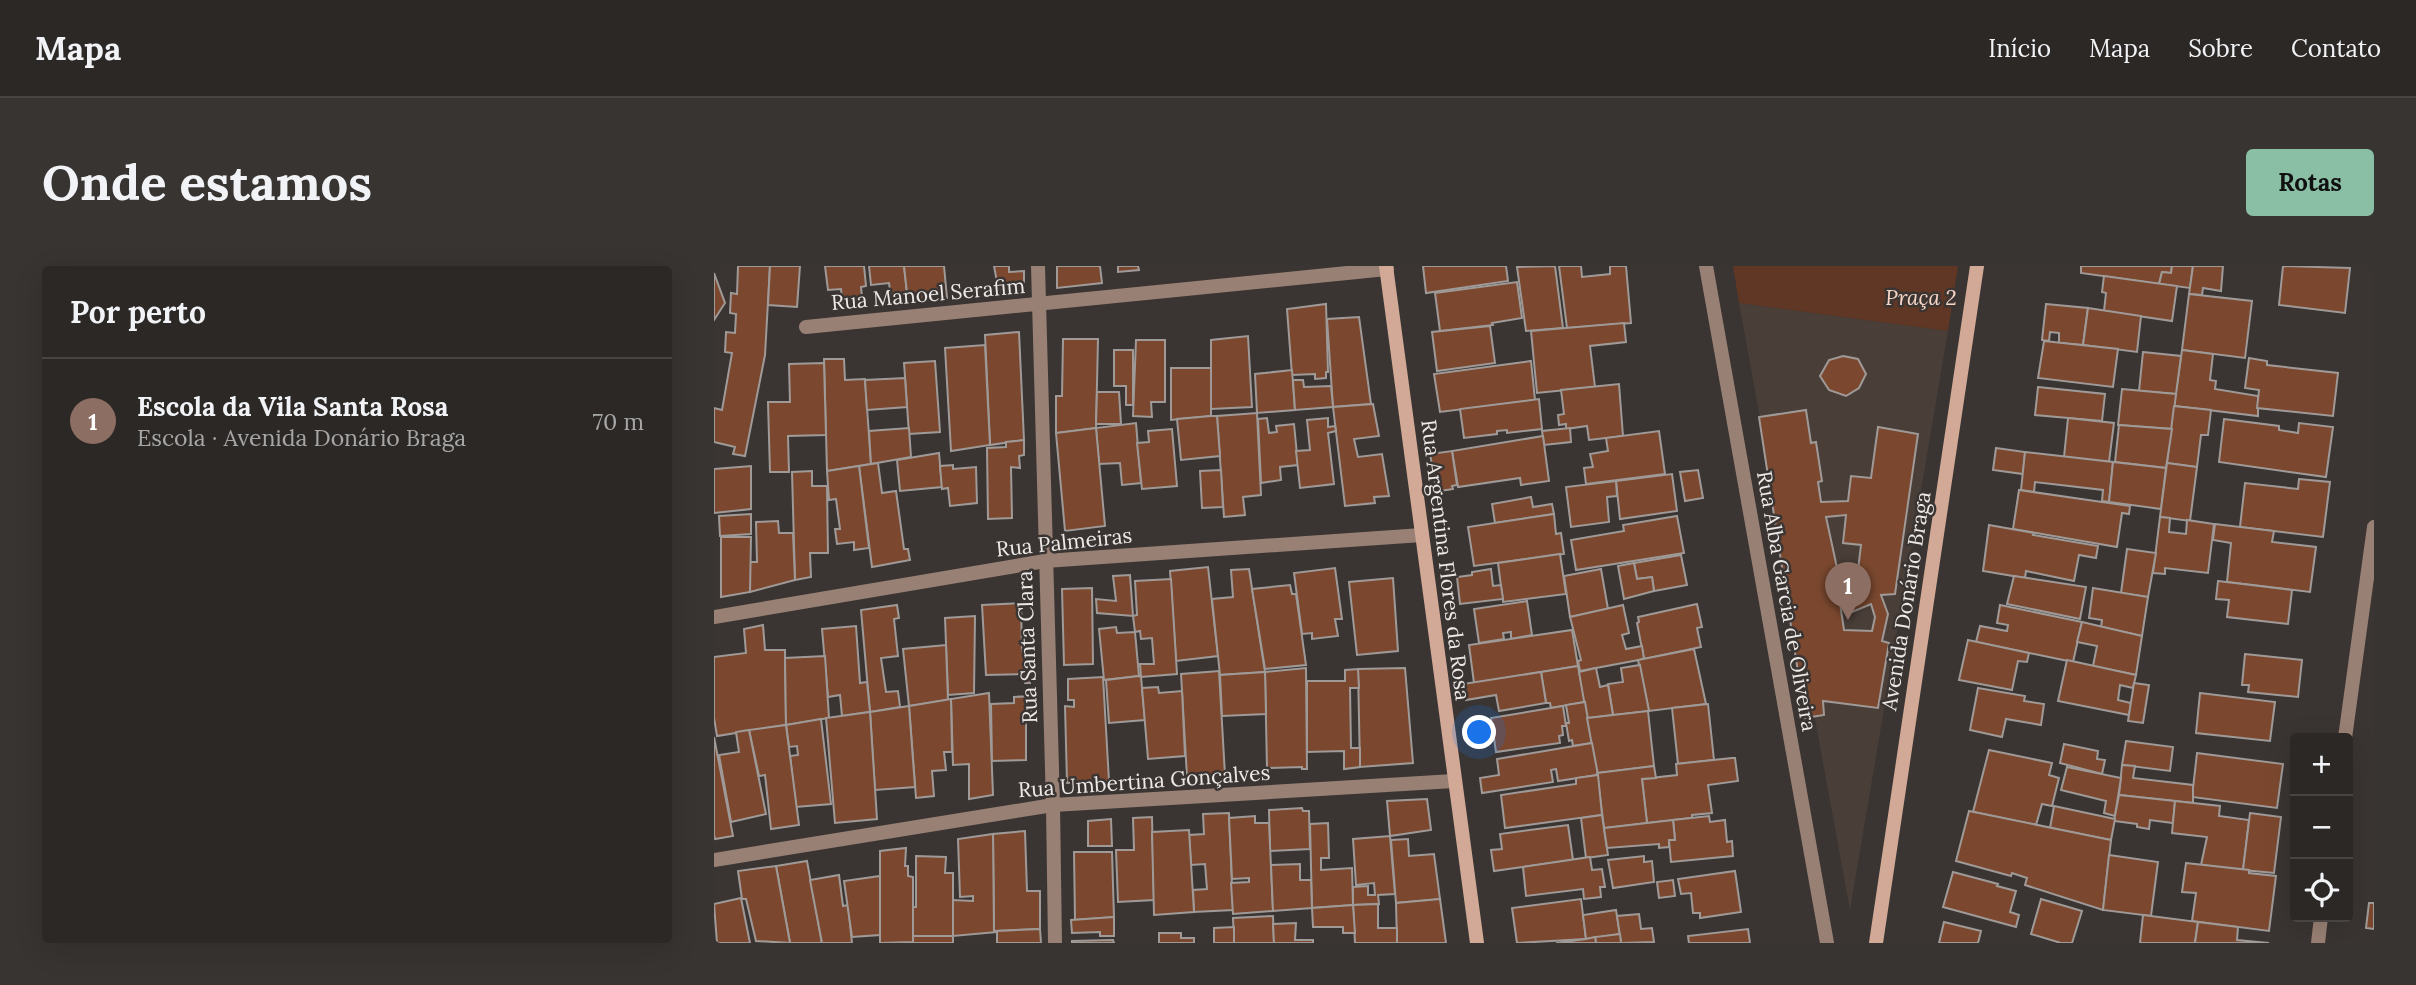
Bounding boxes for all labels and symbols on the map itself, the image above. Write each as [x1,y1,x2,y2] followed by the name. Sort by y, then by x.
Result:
[830,272,1026,316] street label: Rua Manoel Serafim
[1885,284,1957,311] park label: Praça 2
[1415,418,1477,702] street label: Rua Argentina Flores da Rosa
[1751,469,1823,734] street label: Rua Alba Garcia de Oliveira
[1875,489,1937,714] street label: Avenida Donário Braga
[995,521,1133,563] street label: Rua Palmeiras
[1825,562,1871,620] pin: 1
[1011,570,1043,724] street label: Rua Santa Clara
[1462,715,1496,749] your location
[1017,759,1271,803] street label: Rua Umbertina Gonçalves

